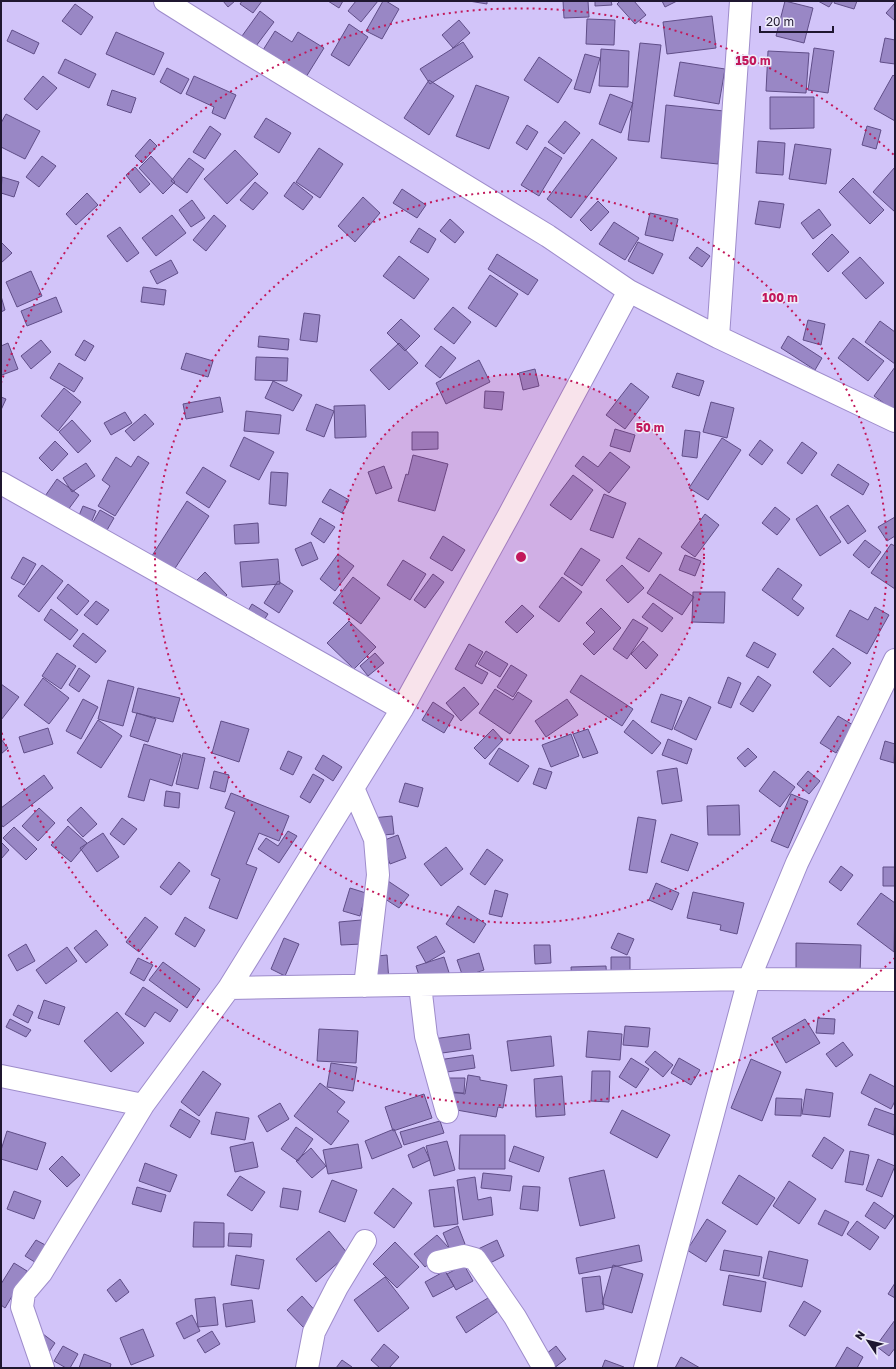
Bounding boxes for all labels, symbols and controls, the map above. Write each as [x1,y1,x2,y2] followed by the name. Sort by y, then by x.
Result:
[760,8,833,34] scale bar
[766,14,794,29] text: 20 m
[736,53,770,68] text: 150 m
[762,290,798,305] text: 100 m
[636,420,664,435] text: 50 m
[514,550,528,564] centre of rings
[848,1321,888,1361] north arrow
[852,1328,867,1342] text: N

